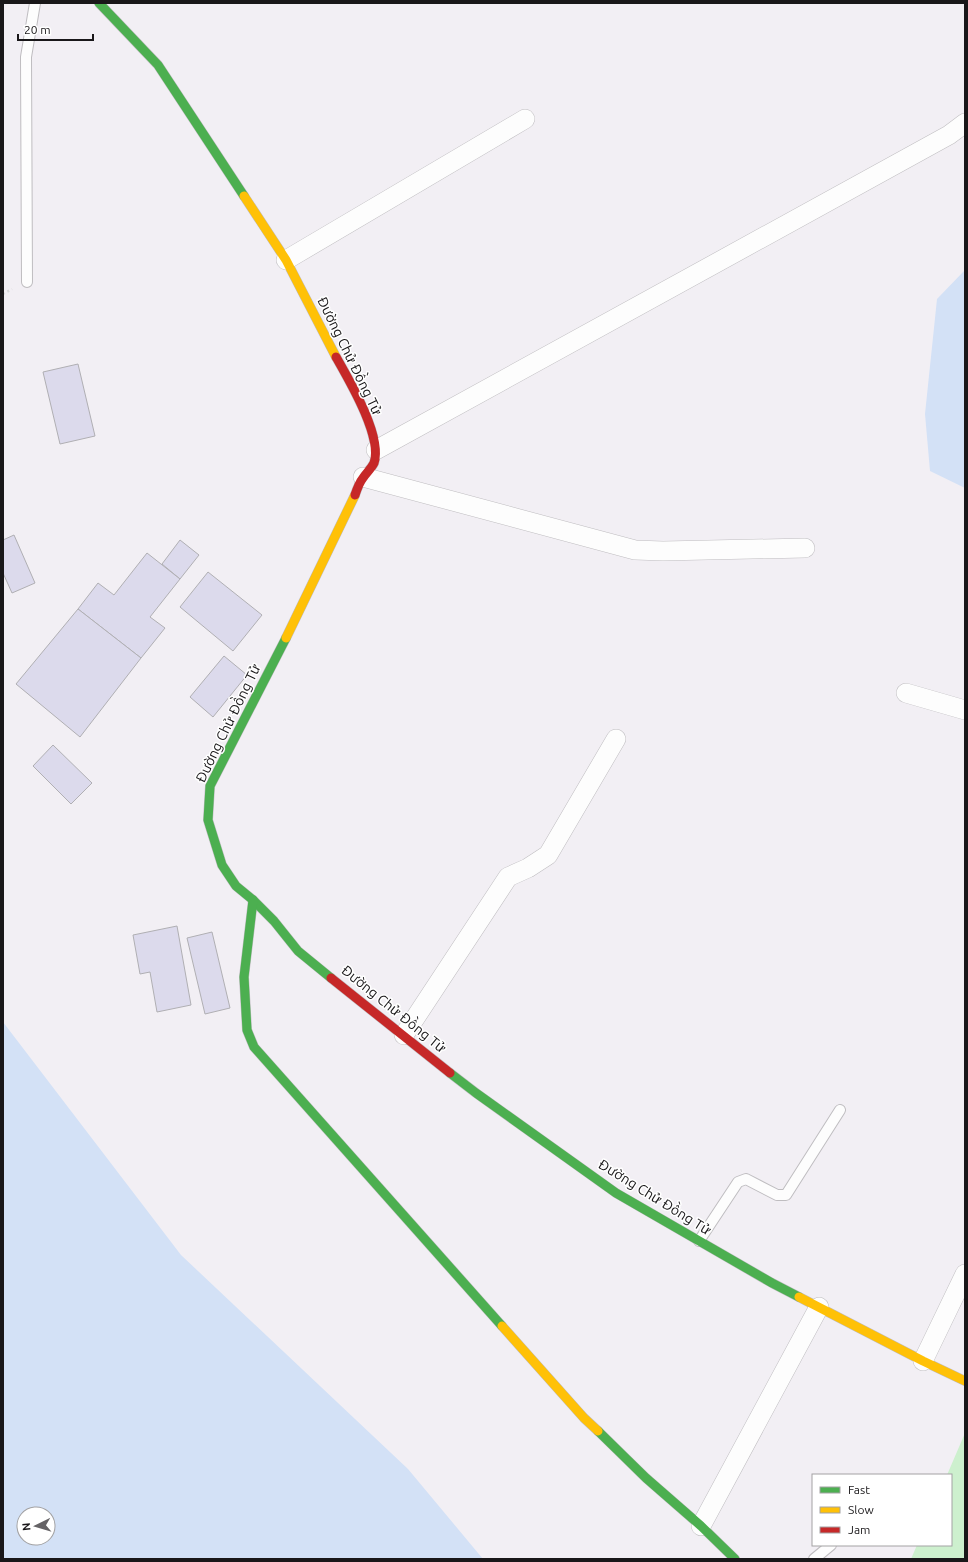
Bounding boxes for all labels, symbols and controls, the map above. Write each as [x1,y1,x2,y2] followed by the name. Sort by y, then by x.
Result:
[18,16,93,42] scale bar
[24,23,51,36] text: 20 m
[314,293,388,418] street label: Đường Chử Đồng Tử
[190,660,264,785] street label: Đường Chử Đồng Tử
[339,960,451,1056] street label: Đường Chử Đồng Tử
[596,1154,716,1238] street label: Đường Chử Đồng Tử
[812,1474,952,1546] legend
[848,1483,870,1496] text: Fast
[848,1503,874,1516] text: Slow
[16,1506,56,1546] north arrow
[20,1522,32,1531] text: N
[848,1523,870,1536] text: Jam

